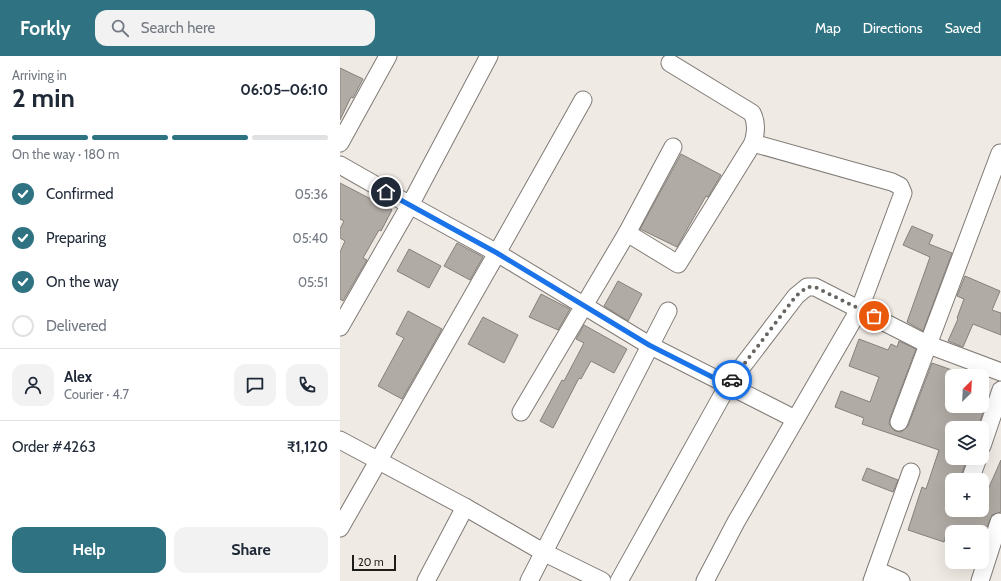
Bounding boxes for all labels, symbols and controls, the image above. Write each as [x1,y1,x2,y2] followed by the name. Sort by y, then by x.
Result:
[95,10,375,46] search box
[20,17,71,40] text: Forkly
[109,17,131,39] icon: search
[141,19,215,37] text: Search here
[815,19,841,37] text: Map
[863,19,923,37] text: Directions
[945,19,981,37] text: Saved
[12,67,67,83] text: Arriving in
[240,81,328,99] text: 06:05–06:10
[12,82,75,114] text: 2 min
[12,146,120,162] text: On the way · 180 m
[369,175,403,209] pin
[375,181,397,203] icon: home
[12,183,34,205] icon: check
[46,185,114,203] text: Confirmed
[295,186,328,202] text: 05:36
[12,227,34,249] icon: check
[46,229,106,247] text: Preparing
[293,230,328,246] text: 05:40
[12,271,34,293] icon: check
[46,273,119,291] text: On the way
[298,274,328,290] text: 05:51
[857,299,891,333] pin
[863,305,885,327] icon: bag
[46,317,107,335] text: Delivered
[712,360,752,400] courier
[12,364,54,406] button: person
[234,364,276,406] button: chat
[286,364,328,406] button: phone
[64,368,92,386] text: Alex
[721,369,743,391] icon: car
[945,369,989,413] north arrow
[945,369,989,569] map controls
[64,386,129,402] text: Courier · 4.7
[945,421,989,465] button: layers
[12,438,96,456] text: Order #4263
[287,438,328,456] text: ₹1,120
[945,473,989,517] button: +
[945,525,989,569] button: −
[12,527,166,573] button: Help
[174,527,328,573] button: Share
[352,553,396,572] scale bar
[358,555,384,569] text: 20 m

